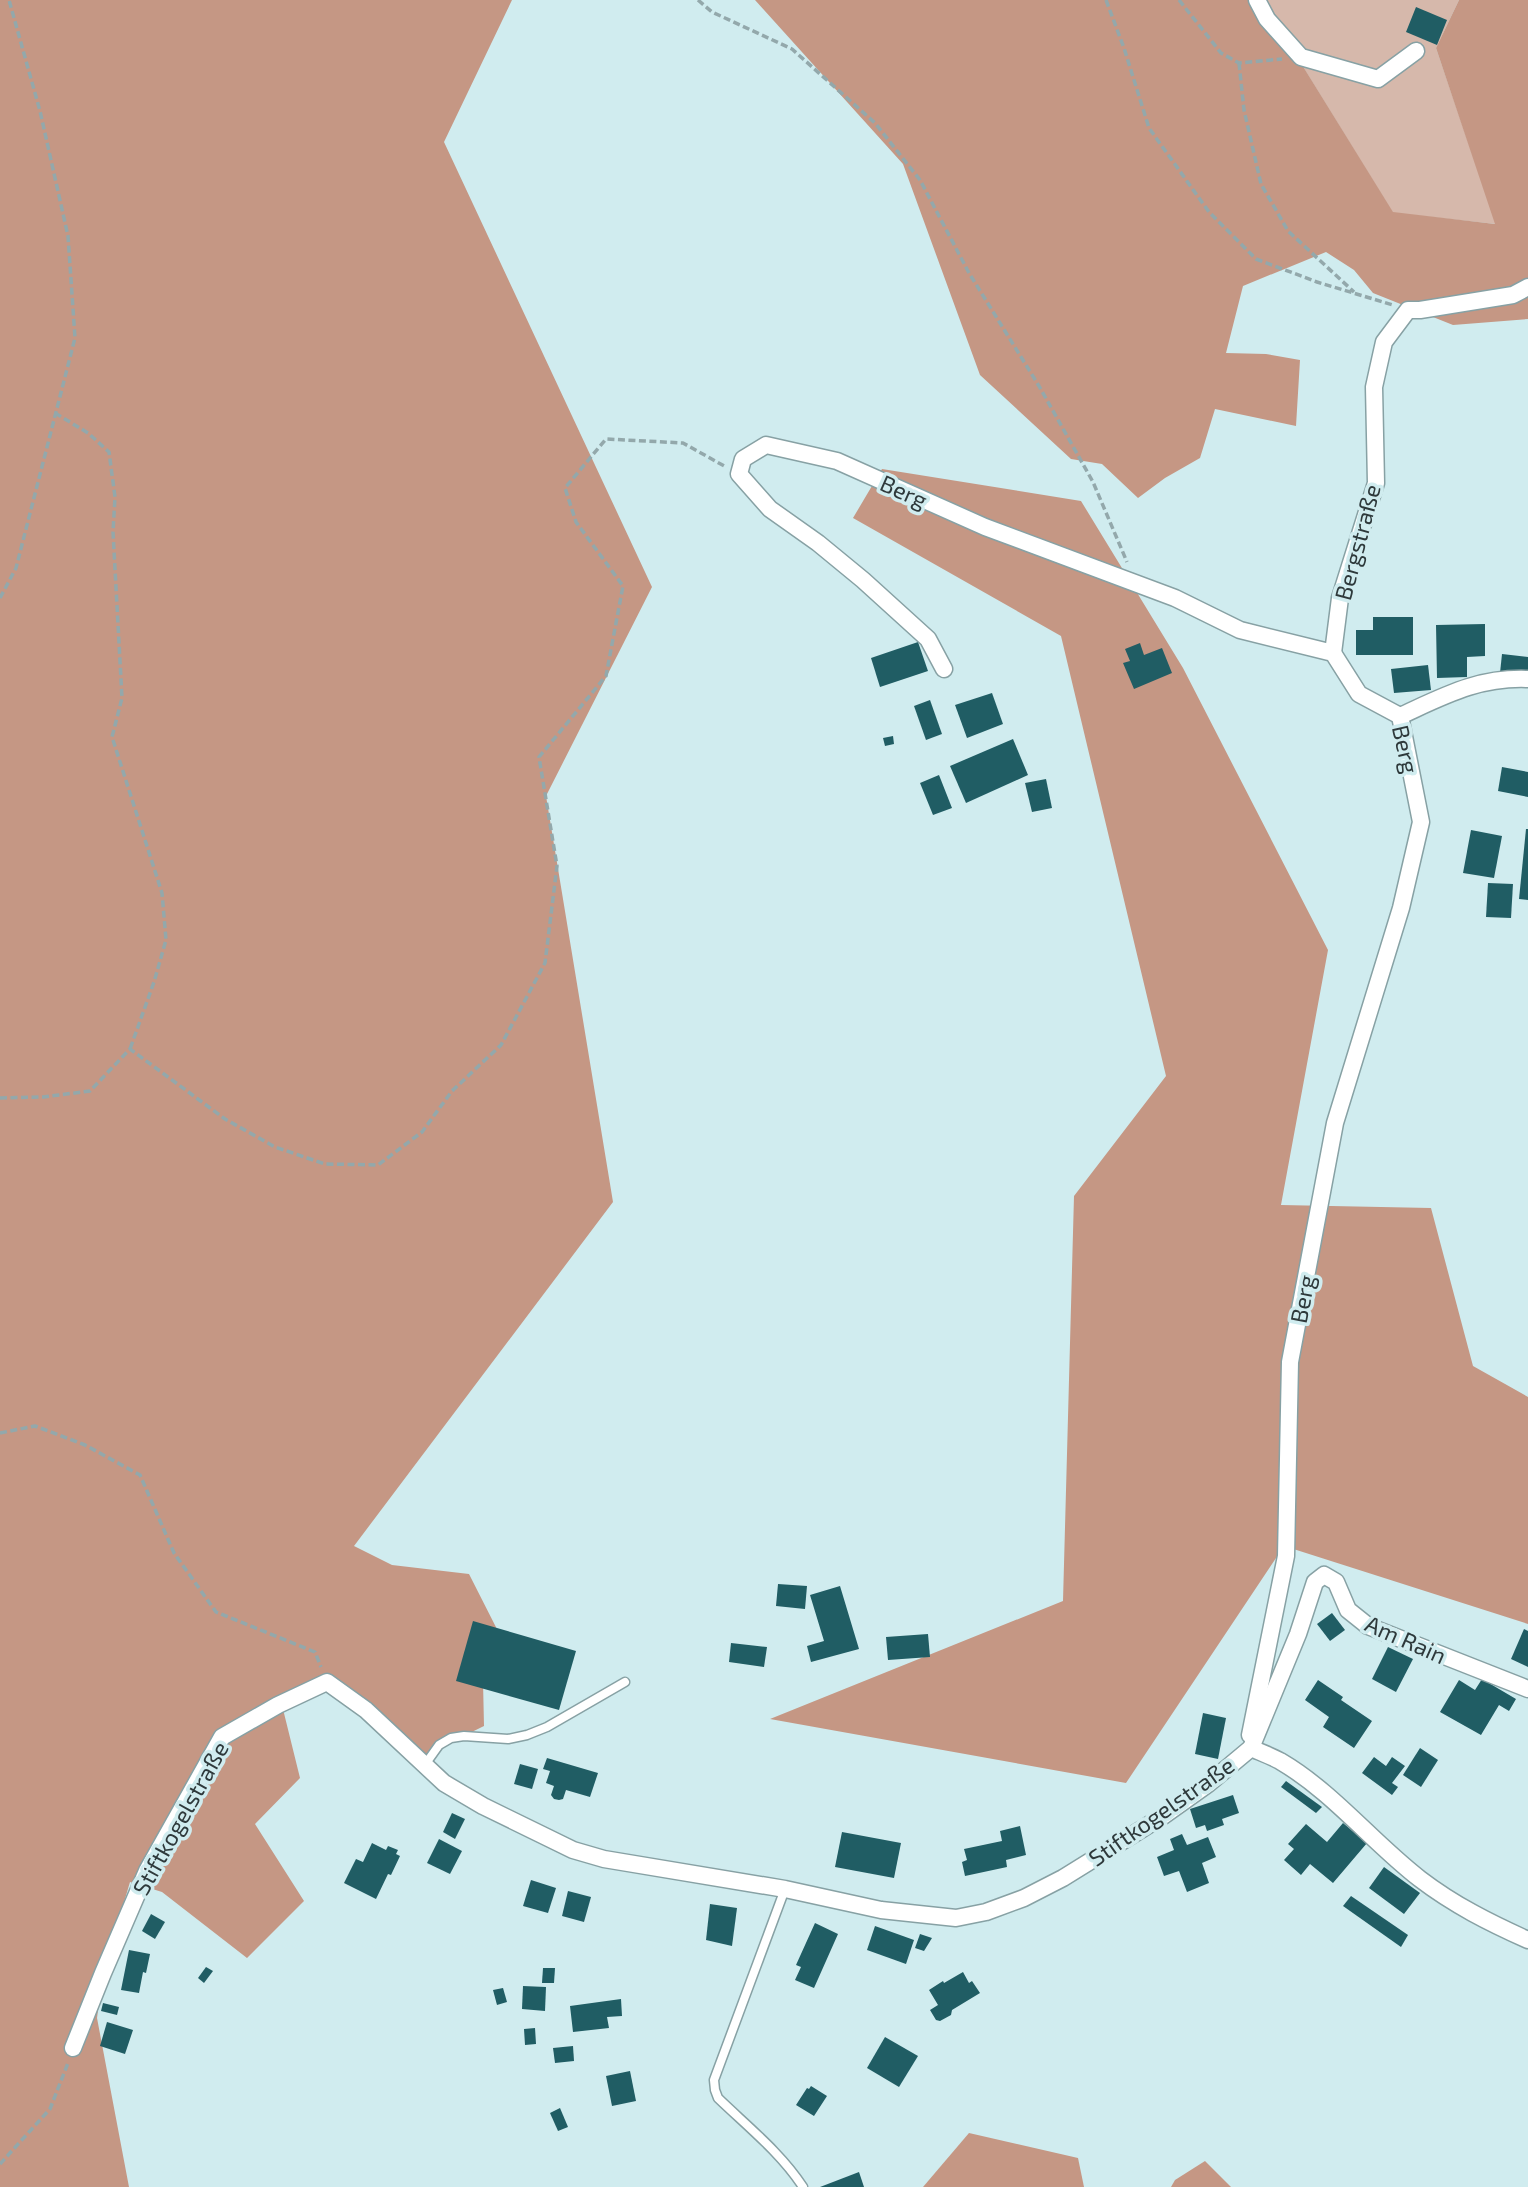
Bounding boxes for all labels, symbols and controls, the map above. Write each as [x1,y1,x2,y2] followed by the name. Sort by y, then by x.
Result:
[876,468,932,514] street label: Berg
[1328,481,1386,603] street label: Bergstraße
[1387,722,1425,776] street label: Berg
[1284,1272,1320,1326] street label: Berg
[1361,1609,1451,1669] street label: Am Rain
[126,1736,234,1900] street label: Stiftkogelstraße
[1083,1750,1239,1872] street label: Stiftkogelstraße

